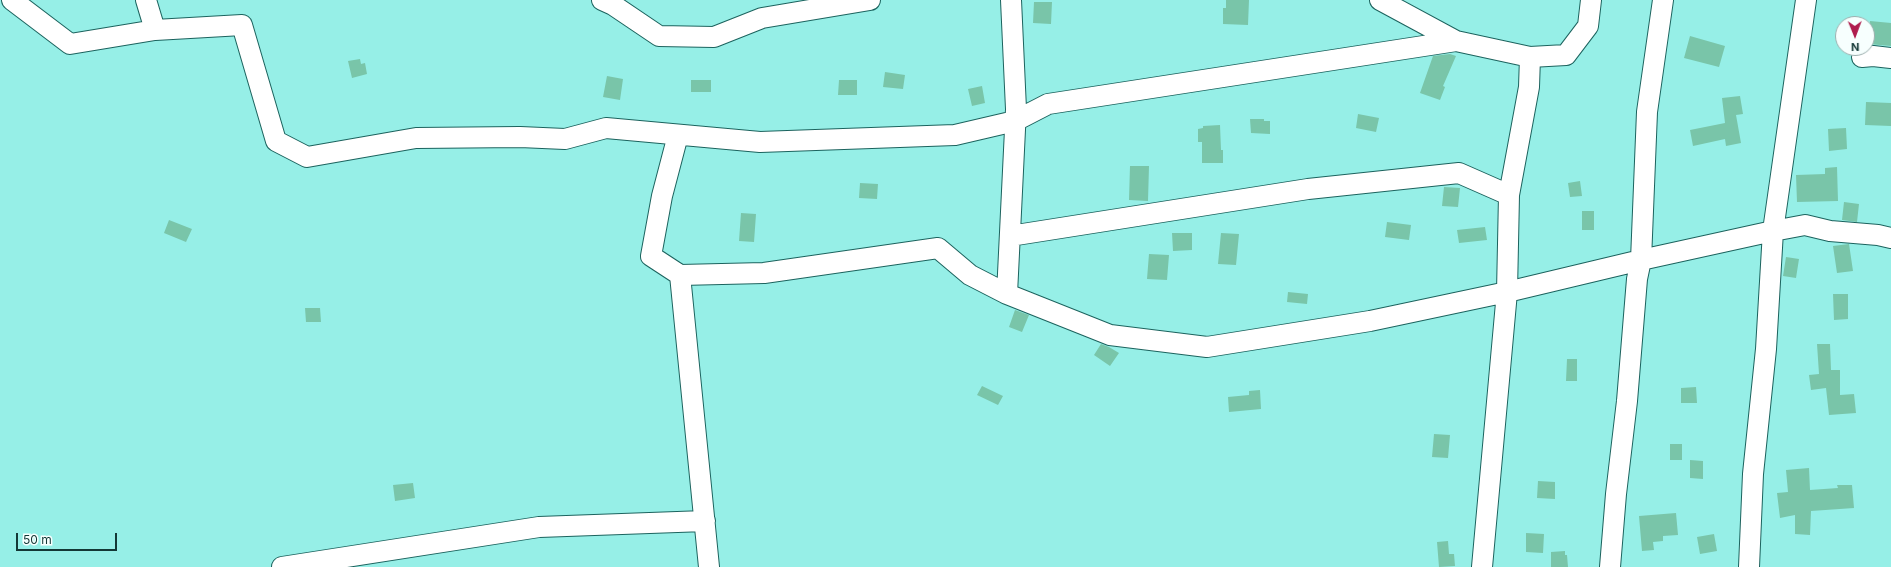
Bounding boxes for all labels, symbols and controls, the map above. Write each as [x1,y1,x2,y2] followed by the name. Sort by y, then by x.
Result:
[1835,16,1875,56] north arrow
[1851,40,1860,54] text: N
[18,525,119,551] scale bar
[23,532,52,547] text: 50 m

